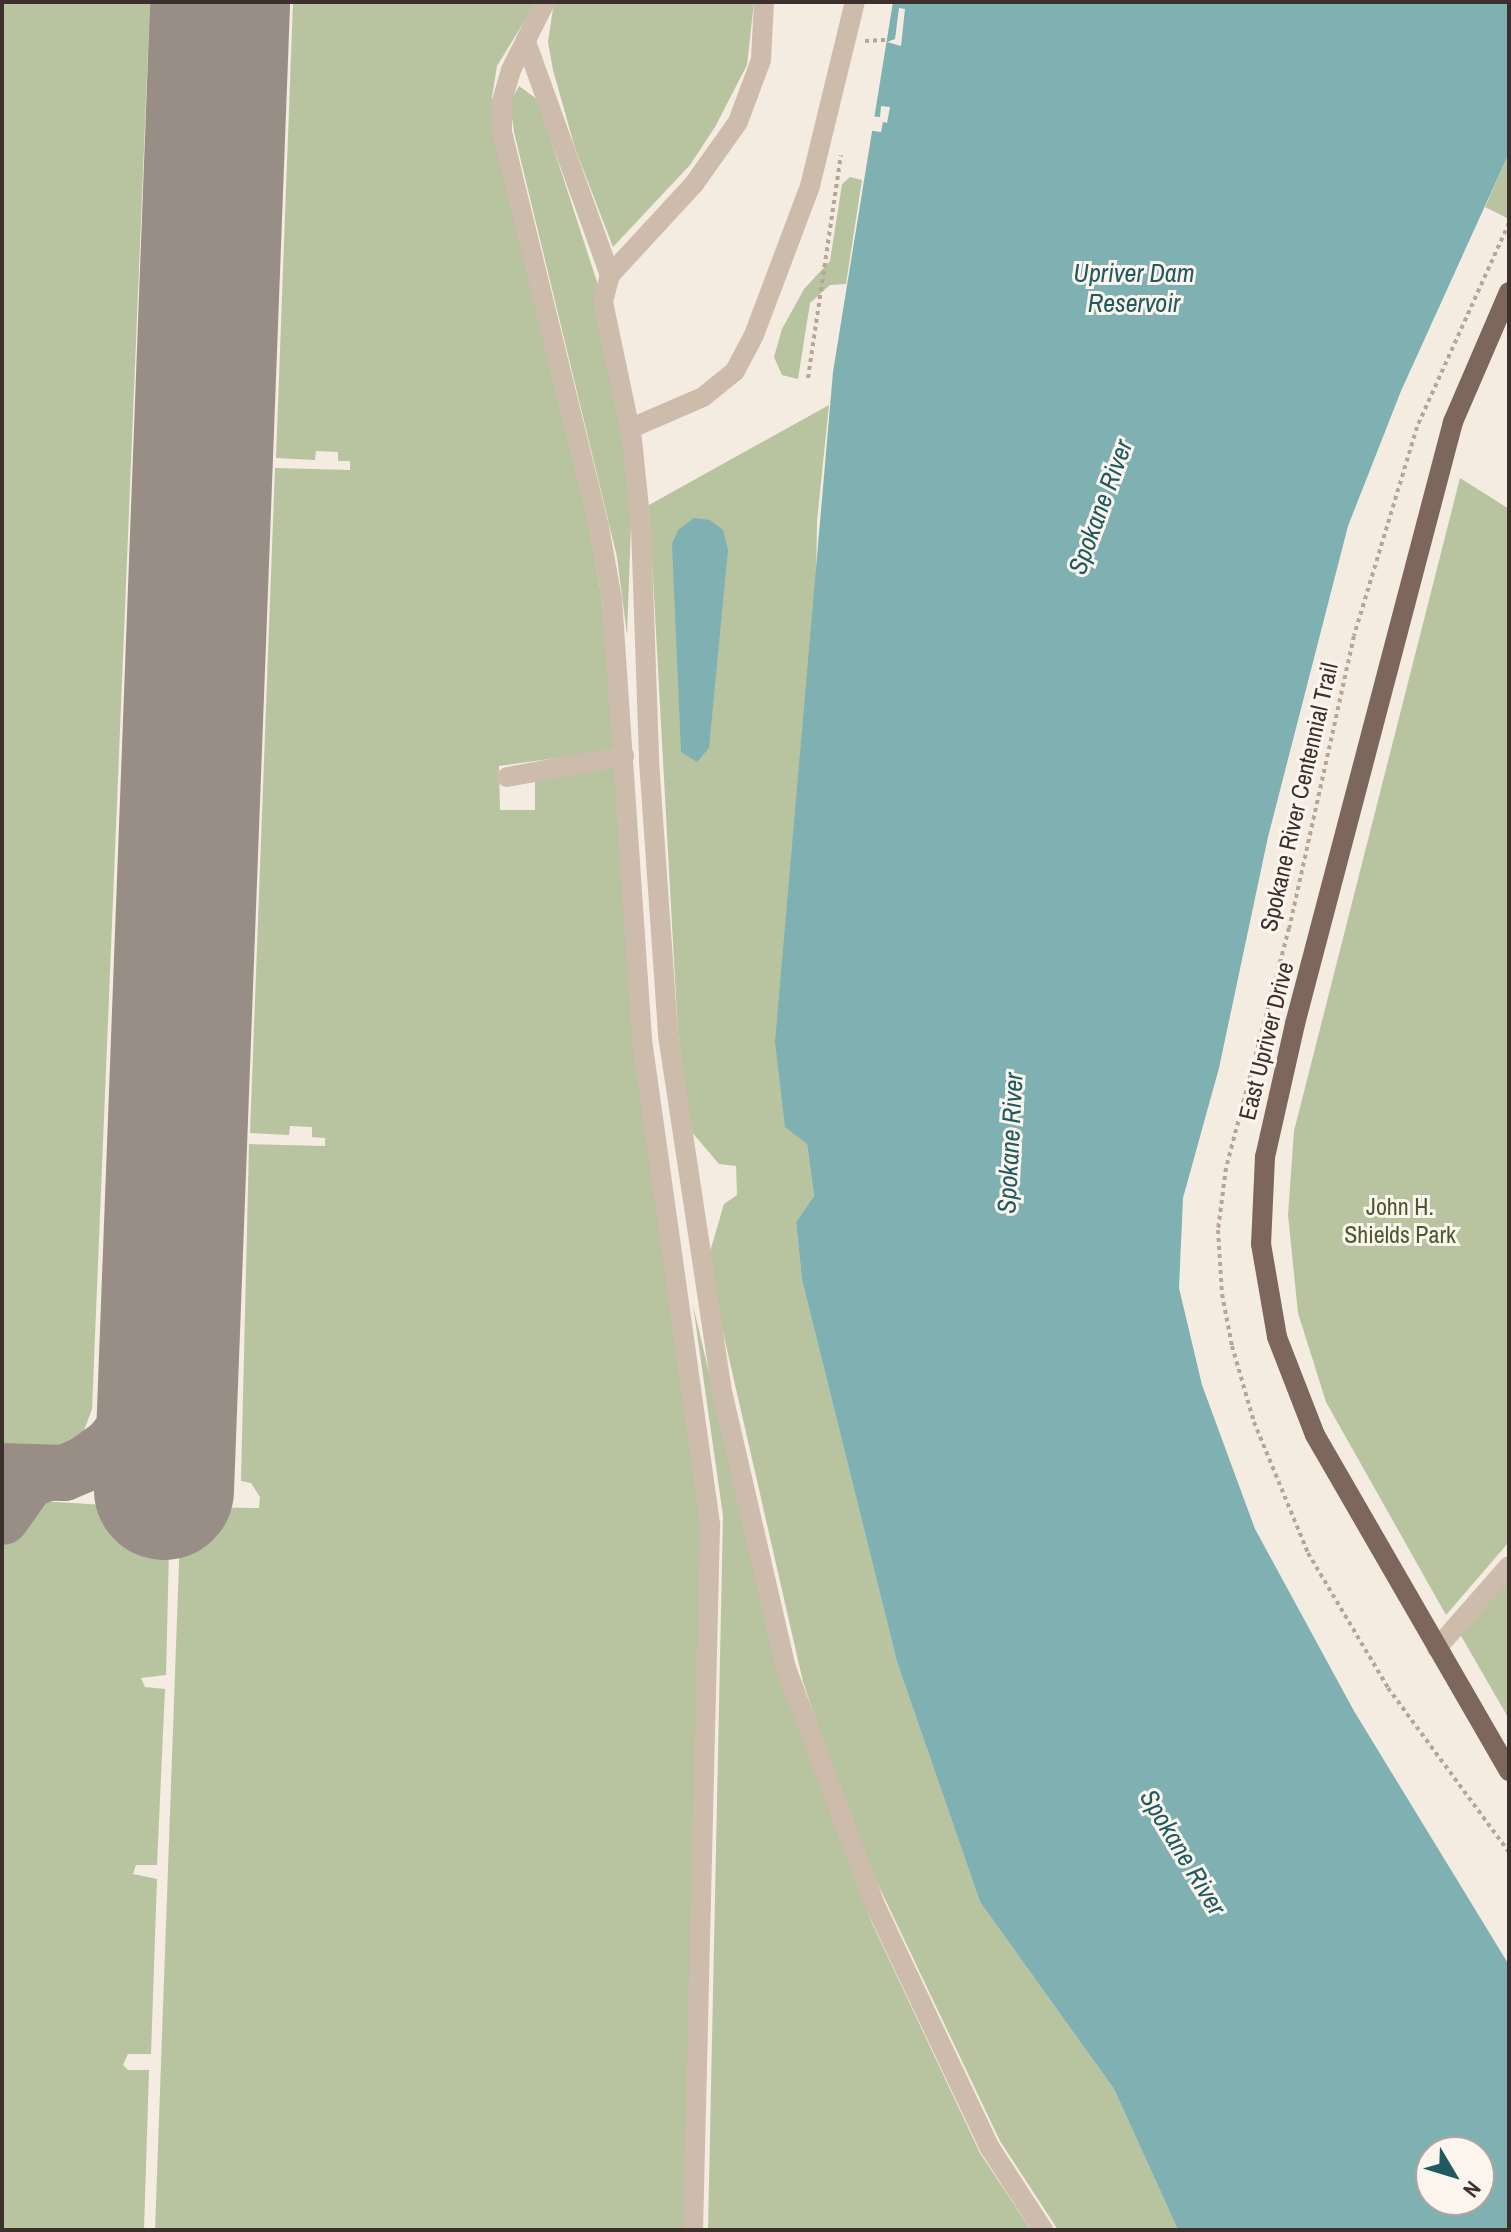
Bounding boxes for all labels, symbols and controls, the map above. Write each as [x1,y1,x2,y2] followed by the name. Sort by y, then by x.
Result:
[1074,257,1194,318] water label: Upriver Dam Reservoir
[1061,435,1139,579] water label: Spokane River
[1254,660,1344,934] street label: Spokane River Centennial Trail
[1232,959,1300,1123] street label: East Upriver Drive
[991,1072,1029,1214] water label: Spokane River
[1344,1193,1456,1249] park label: John H. Shields Park
[1133,1784,1233,1920] water label: Spokane River
[1415,2136,1495,2216] north arrow
[1457,2175,1488,2204] text: N

